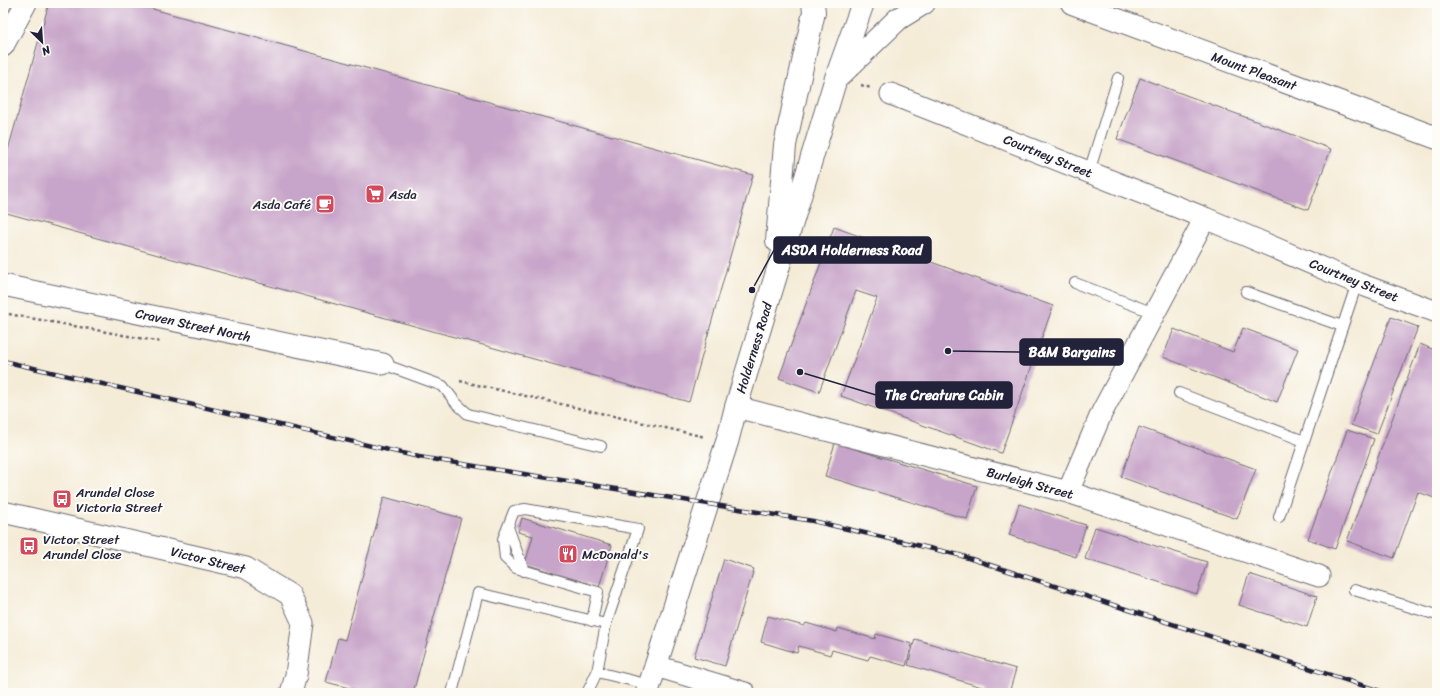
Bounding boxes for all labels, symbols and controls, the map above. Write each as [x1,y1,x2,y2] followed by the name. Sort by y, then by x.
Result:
[22,22,62,62] north arrow
[38,40,54,61] text: N
[1208,45,1301,97] street label: Mount Pleasant
[1000,128,1096,184] street label: Courtney Street
[364,183,386,205] supermarket icon: Asda
[388,183,417,206] place label: Asda
[252,193,311,216] place label: Asda Café
[314,193,336,215] cafe icon: Asda Café
[774,237,931,263] callout: ASDA Holderness Road
[781,238,924,263] text: ASDA Holderness Road
[1306,252,1402,308] street label: Courtney Street
[729,298,779,396] street label: Holderness Road
[133,302,253,348] street label: Craven Street North
[1020,339,1123,365] callout: B&M Bargains
[1028,340,1116,365] text: B&M Bargains
[876,382,1012,408] callout: The Creature Cabin
[884,383,1004,408] text: The Creature Cabin
[984,460,1076,506] street label: Burleigh Street
[75,481,163,519] place label: Arundel Close Victoria Street
[51,488,73,510] bus stop icon: Arundel Close Victoria Street
[42,528,122,566] place label: Victor Street Arundel Close
[18,535,40,557] bus stop icon: Victor Street Arundel Close
[168,540,248,581] street label: Victor Street
[557,543,579,565] restaurant icon: McDonald's
[582,543,648,566] place label: McDonald's

